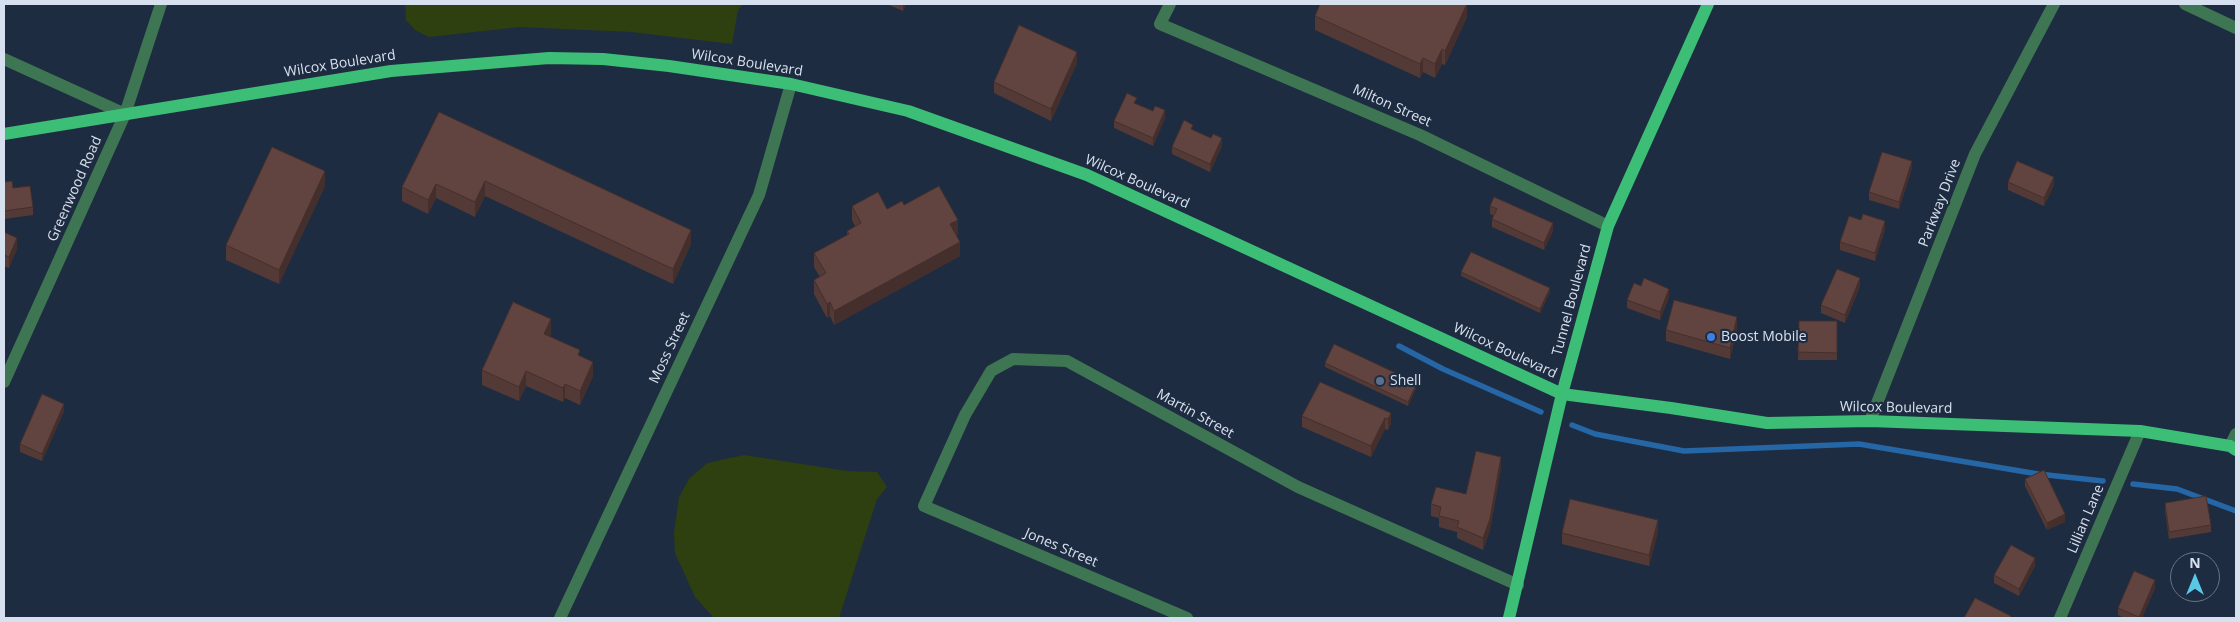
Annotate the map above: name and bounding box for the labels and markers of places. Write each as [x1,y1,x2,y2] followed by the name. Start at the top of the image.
[1721,329,1807,345] place label: Boost Mobile
[1705,331,1717,343] marker: Boost Mobile
[1390,373,1421,389] place label: Shell
[1374,375,1386,387] marker: Shell

